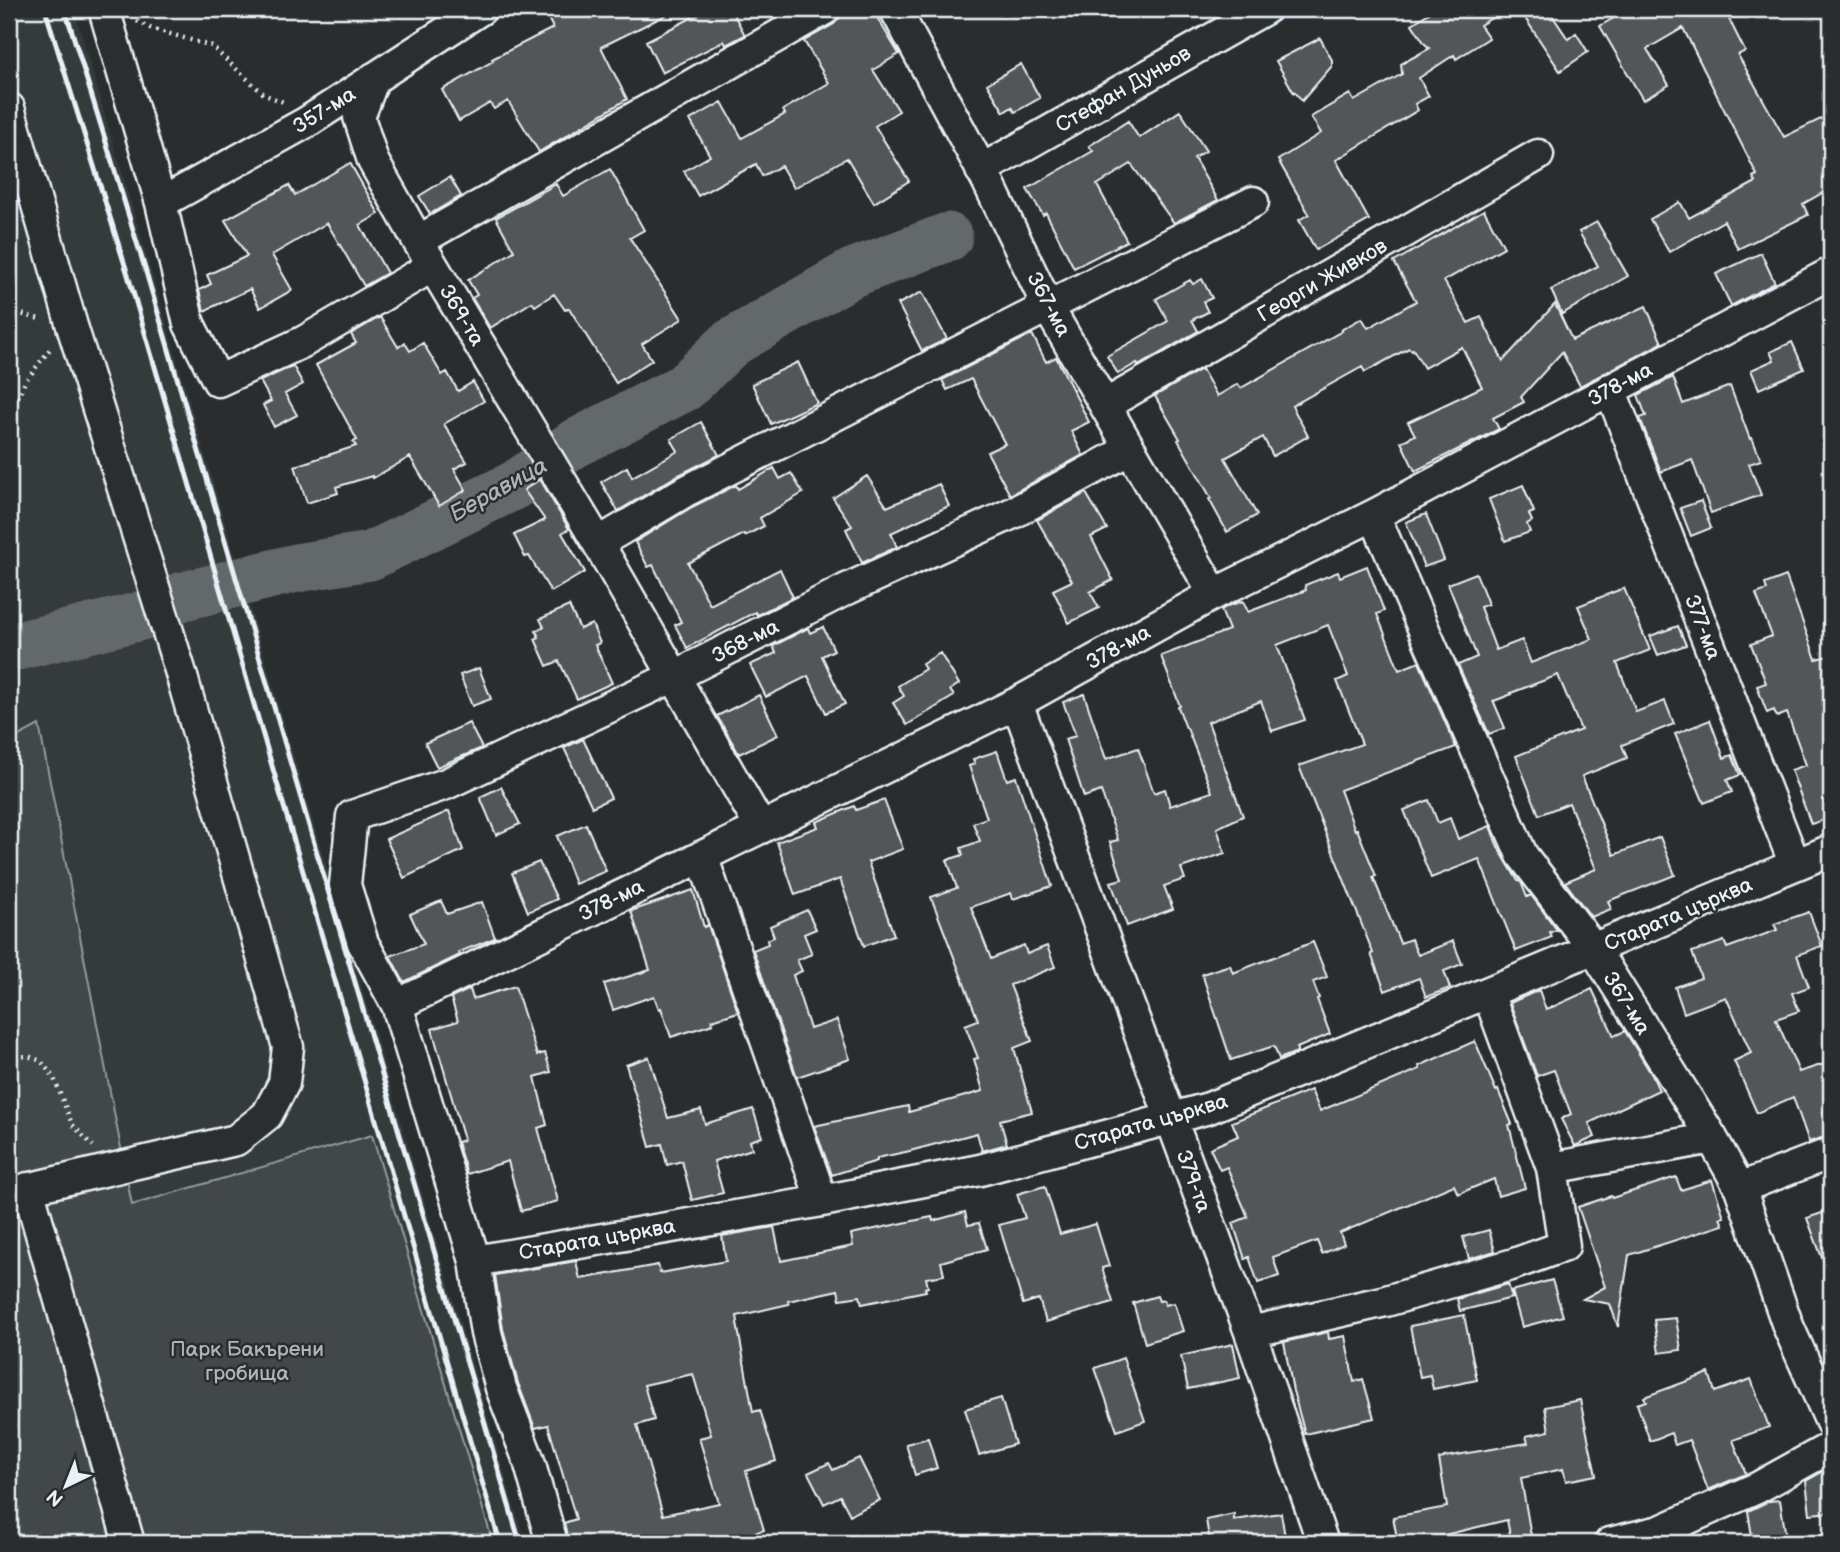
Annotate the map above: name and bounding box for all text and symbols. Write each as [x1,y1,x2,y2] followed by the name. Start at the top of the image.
[1051,41,1195,138] street label: Стефан Дуньов
[288,81,361,139] street label: 357-ма
[1253,233,1392,328] street label: Георги Живков
[1021,267,1076,342] street label: 367-ма
[434,280,490,351] street label: 369-та
[1584,357,1657,412] street label: 378-ма
[445,452,552,528] water label: Беравица
[1679,591,1727,664] street label: 377-ма
[708,614,783,669] street label: 368-ма
[1082,619,1155,675] street label: 378-ма
[1600,872,1756,957] street label: Старата църква
[575,874,648,927] street label: 378-ма
[1597,967,1656,1040] street label: 367-ма
[1072,1088,1231,1156] street label: Старата църква
[1171,1146,1217,1216] street label: 379-та
[517,1213,678,1266] street label: Старата църква
[170,1337,324,1386] park label: Парк Бакърени гробища
[32,1450,102,1520] north arrow
[42,1484,68,1511] text: N

